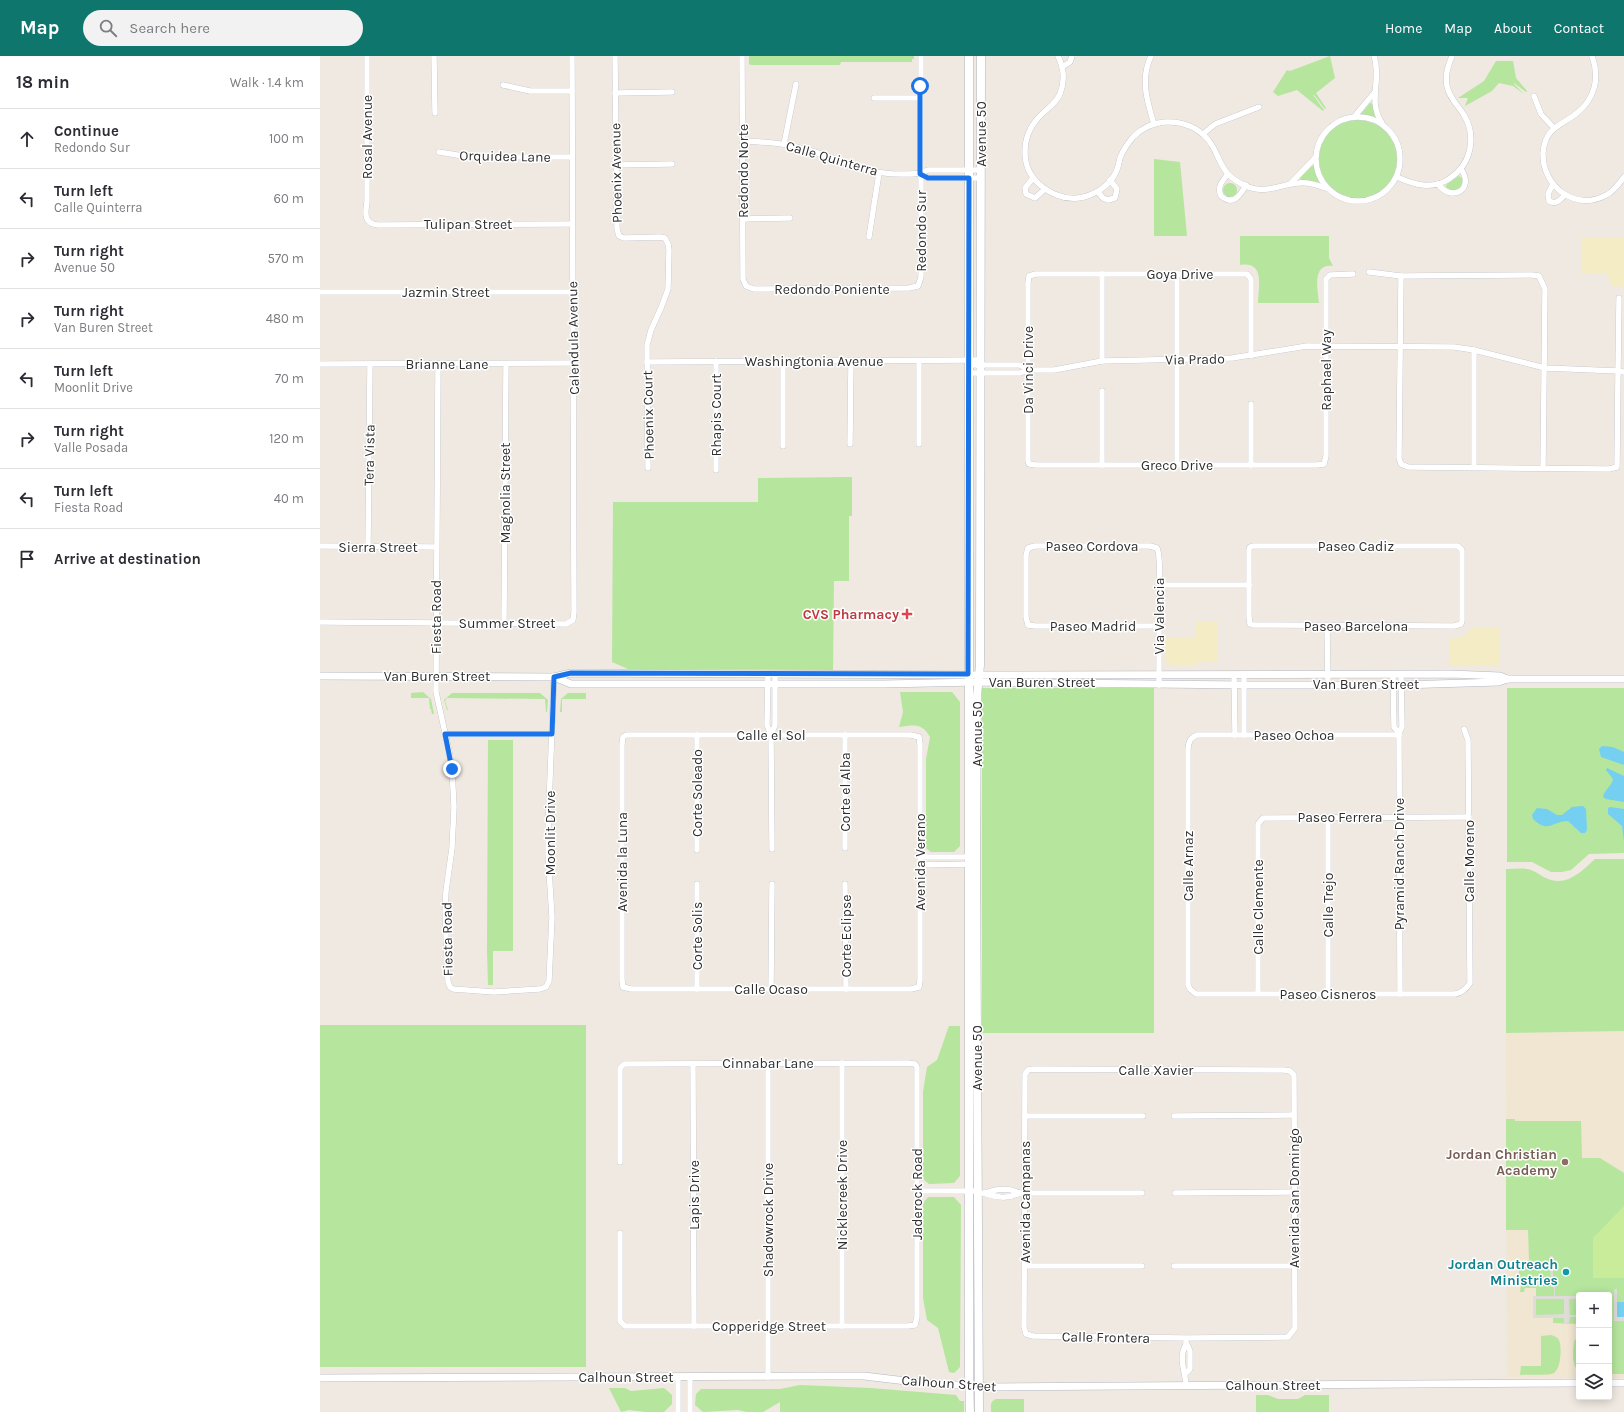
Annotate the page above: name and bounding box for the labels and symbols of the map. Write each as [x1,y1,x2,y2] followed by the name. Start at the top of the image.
[911,77,929,95] route start
[359,95,376,179] street label: Rosal Avenue
[973,101,990,167] street label: Avenue 50
[607,123,626,223] street label: Phoenix Avenue
[735,124,752,218] street label: Redondo Norte
[784,137,880,180] street label: Calle Quinterra
[459,147,551,166] street label: Orquidea Lane
[913,189,930,272] street label: Redondo Sur
[424,216,512,233] street label: Tulipan Street
[1147,266,1213,283] street label: Goya Drive
[564,281,583,395] street label: Calendula Avenue
[774,281,890,298] street label: Redondo Poniente
[402,284,490,301] street label: Jazmin Street
[1020,326,1037,414] street label: Da Vinci Drive
[1318,329,1335,411] street label: Raphael Way
[1165,350,1225,369] street label: Via Prado
[745,353,883,370] street label: Washingtonia Avenue
[406,356,488,373] street label: Brianne Lane
[639,370,658,460] street label: Phoenix Court
[708,374,725,456] street label: Rhapis Court
[360,424,379,486] street label: Tera Vista
[497,442,514,544] street label: Magnolia Street
[1141,457,1213,474] street label: Greco Drive
[1046,538,1138,555] street label: Paseo Cordova
[1318,538,1394,555] street label: Paseo Cadiz
[338,539,418,556] street label: Sierra Street
[1151,578,1168,654] street label: Via Valencia
[428,580,445,654] street label: Fiesta Road
[803,606,899,623] place label: CVS Pharmacy
[902,609,912,619] marker: CVS Pharmacy
[458,615,556,632] street label: Summer Street
[1050,618,1136,635] street label: Paseo Madrid
[1304,618,1408,635] street label: Paseo Barcelona
[384,668,490,685] street label: Van Buren Street
[989,674,1095,691] street label: Van Buren Street
[1313,676,1419,693] street label: Van Buren Street
[969,701,986,767] street label: Avenue 50
[736,727,806,744] street label: Calle el Sol
[1253,727,1335,744] street label: Paseo Ochoa
[689,749,706,837] street label: Corte Soleado
[837,752,854,832] street label: Corte el Alba
[443,760,461,778] route end
[542,791,559,876] street label: Moonlit Drive
[1391,798,1408,930] street label: Pyramid Ranch Drive
[1297,809,1383,826] street label: Paseo Ferrera
[614,812,631,912] street label: Avenida la Luna
[912,813,929,911] street label: Avenida Verano
[1461,820,1478,902] street label: Calle Moreno
[1180,831,1197,901] street label: Calle Arnaz
[1250,859,1267,955] street label: Calle Clemente
[1320,873,1337,937] street label: Calle Trejo
[838,895,855,978] street label: Corte Eclipse
[438,902,457,976] street label: Fiesta Road
[689,902,706,970] street label: Corte Solis
[734,981,808,998] street label: Calle Ocaso
[1280,986,1376,1003] street label: Paseo Cisneros
[969,1025,986,1091] street label: Avenue 50
[722,1055,814,1072] street label: Cinnabar Lane
[1119,1062,1194,1079] street label: Calle Xavier
[1286,1128,1303,1268] street label: Avenida San Domingo
[834,1140,851,1250] street label: Nicklecreek Drive
[1017,1141,1034,1263] street label: Avenida Campanas
[1446,1146,1557,1179] place label: Jordan Christian Academy
[909,1148,926,1240] street label: Jaderock Road
[1560,1157,1570,1167] marker: Jordan Christian Academy
[686,1160,703,1230] street label: Lapis Drive
[760,1163,777,1277] street label: Shadowrock Drive
[1448,1256,1558,1289] place label: Jordan Outreach Ministries
[1561,1267,1571,1277] marker: Jordan Outreach Ministries
[712,1318,826,1335] street label: Copperidge Street
[1062,1328,1150,1347] street label: Calle Frontera
[579,1369,674,1386] street label: Calhoun Street
[901,1372,997,1395] street label: Calhoun Street
[1226,1377,1321,1394] street label: Calhoun Street

